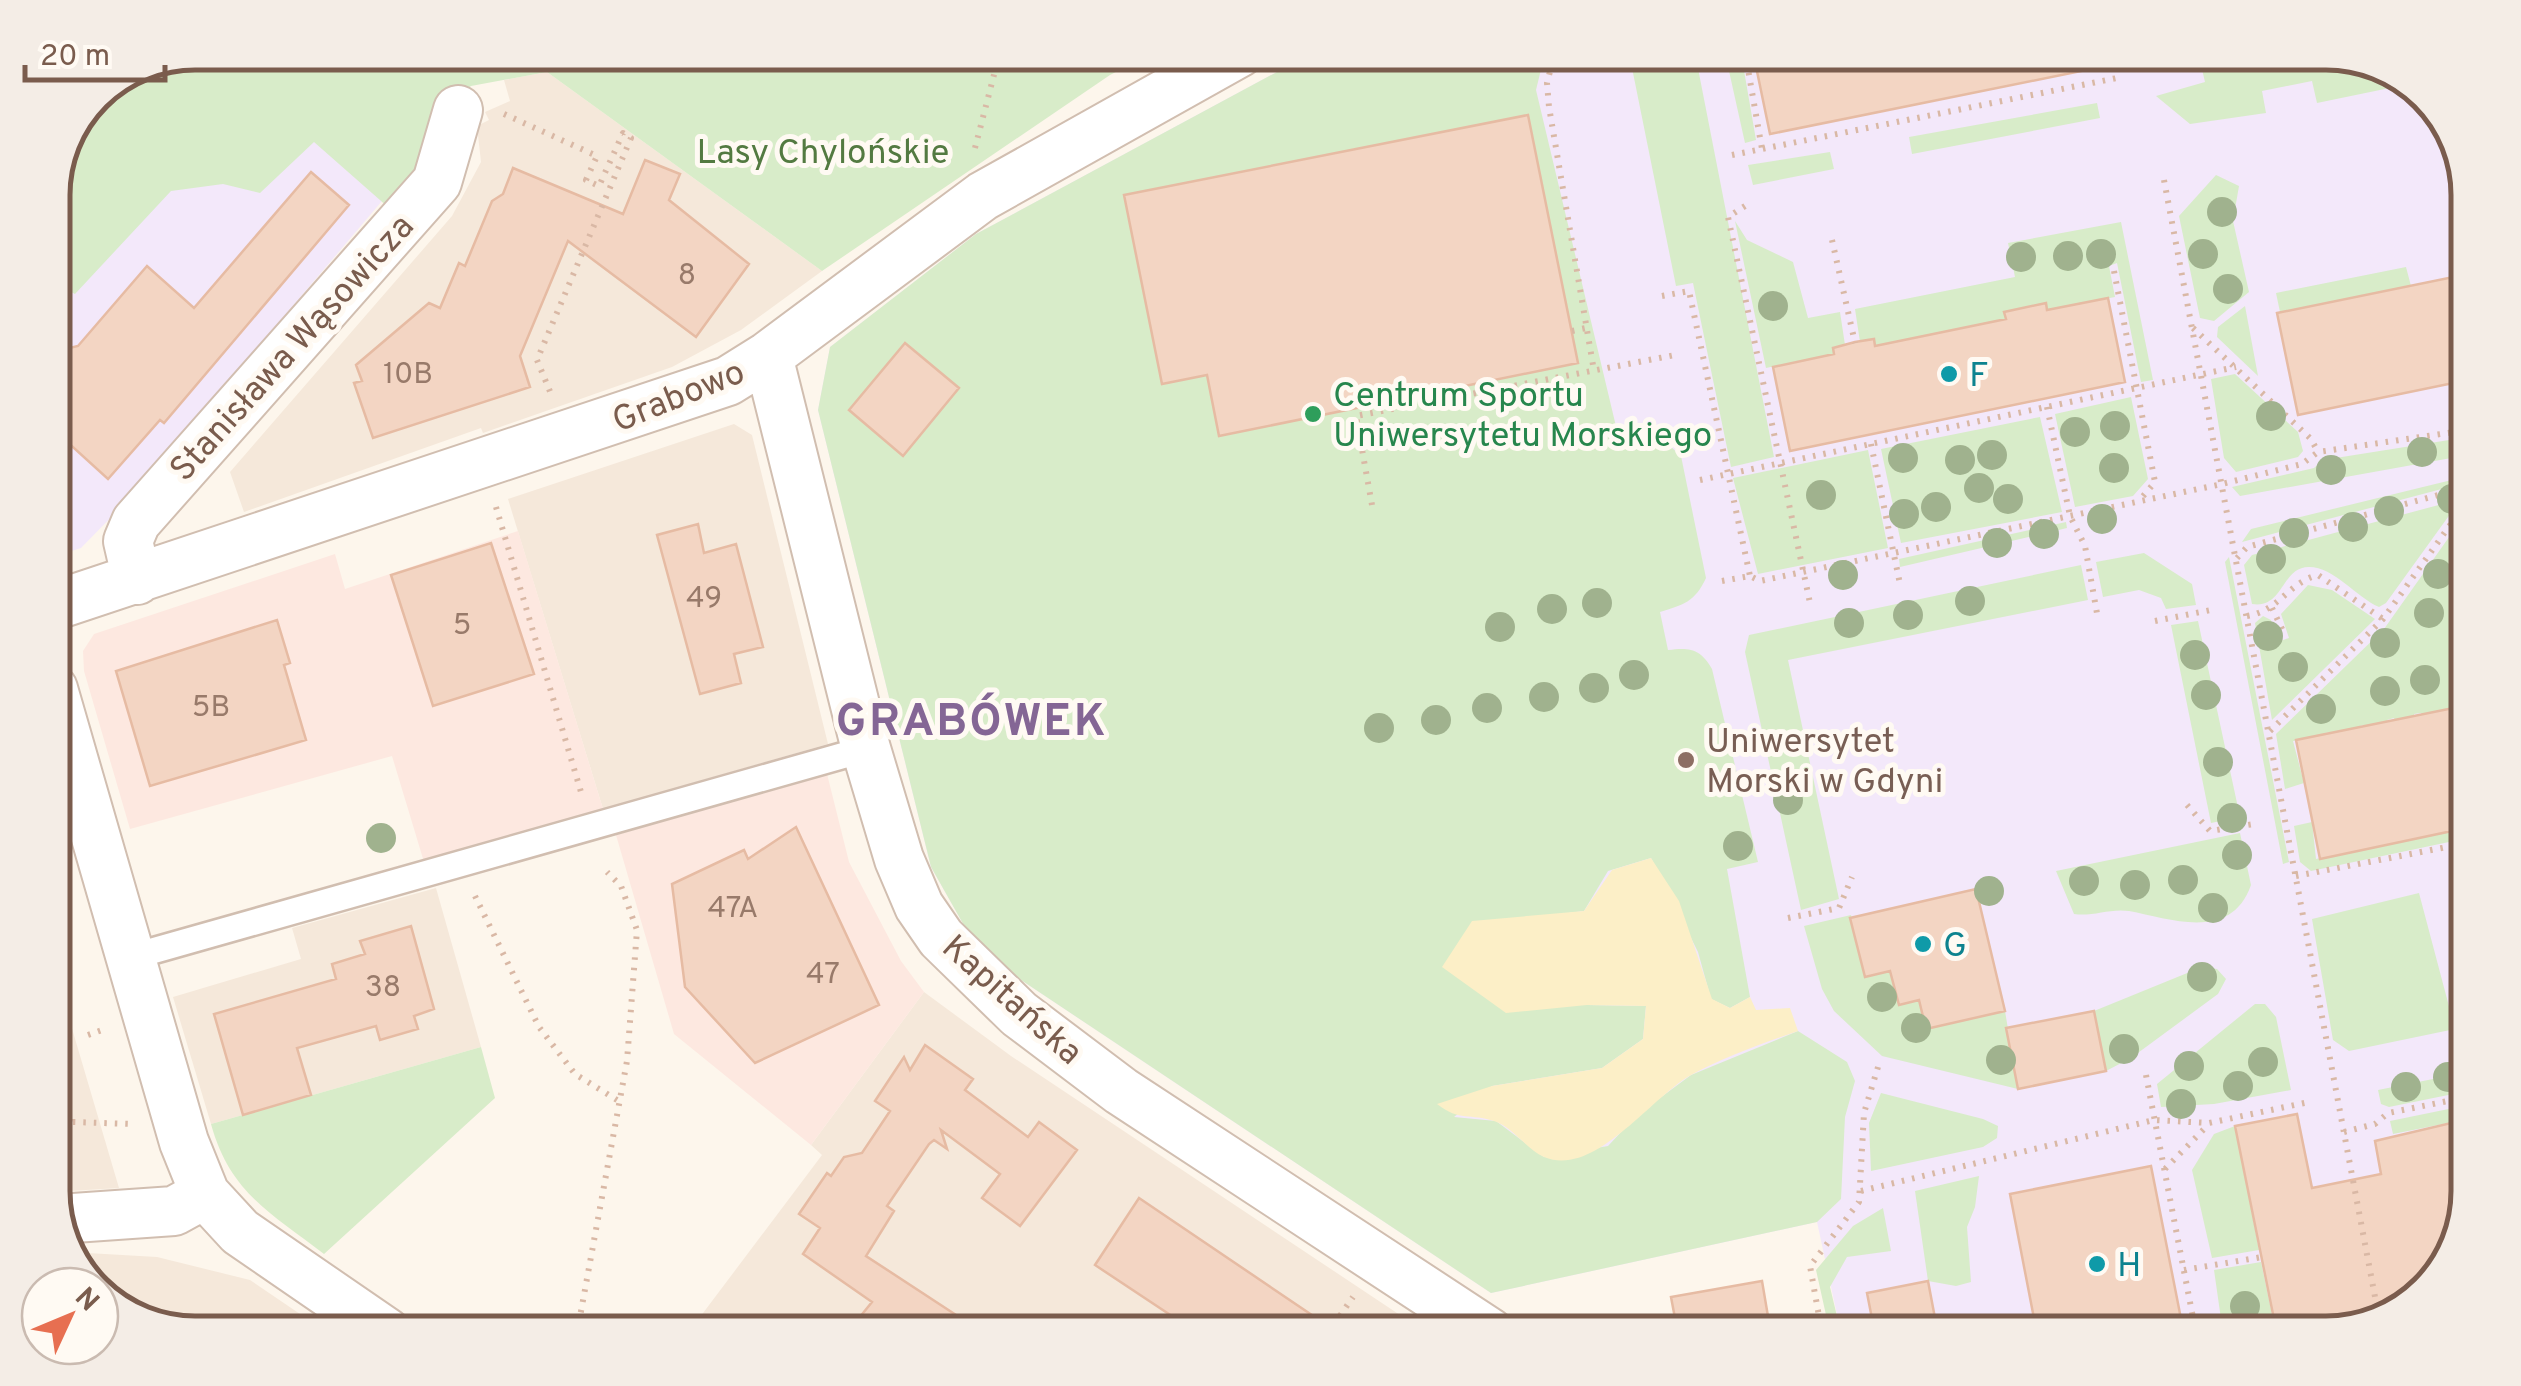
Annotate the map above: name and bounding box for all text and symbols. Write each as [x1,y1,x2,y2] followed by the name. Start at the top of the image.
[25,20,165,82] scale bar
[40,39,110,76] text: 20 m
[697,132,949,176] park label: Lasy Chylońskie
[162,206,425,492] street label: Stanisława Wąsowicza
[678,258,696,295] house number: 8
[606,351,752,444] street label: Grabowo
[1969,355,1989,399] place label: F
[383,357,433,394] house number: 10B
[1938,363,1960,385] marker: F
[1333,375,1712,459] place label: Centrum Sportu Uniwersytetu Morskiego
[1302,403,1324,425] marker: Centrum Sportu Uniwersytetu Morskiego
[686,581,722,618] house number: 49
[453,608,471,645] house number: 5
[192,690,230,727] house number: 5B
[836,692,1108,752] district label: GRABÓWEK
[1706,721,1943,805] place label: Uniwersytet Morski w Gdyni
[1675,749,1697,771] marker: Uniwersytet Morski w Gdyni
[708,891,758,928] house number: 47A
[1943,925,1967,969] place label: G
[932,927,1090,1076] street label: Kapitańska
[1912,933,1934,955] marker: G
[806,957,840,994] house number: 47
[365,970,401,1007] house number: 38
[2117,1245,2142,1289] place label: H
[2086,1253,2108,1275] marker: H
[20,1266,120,1366] north arrow
[66,1281,106,1320] text: N

